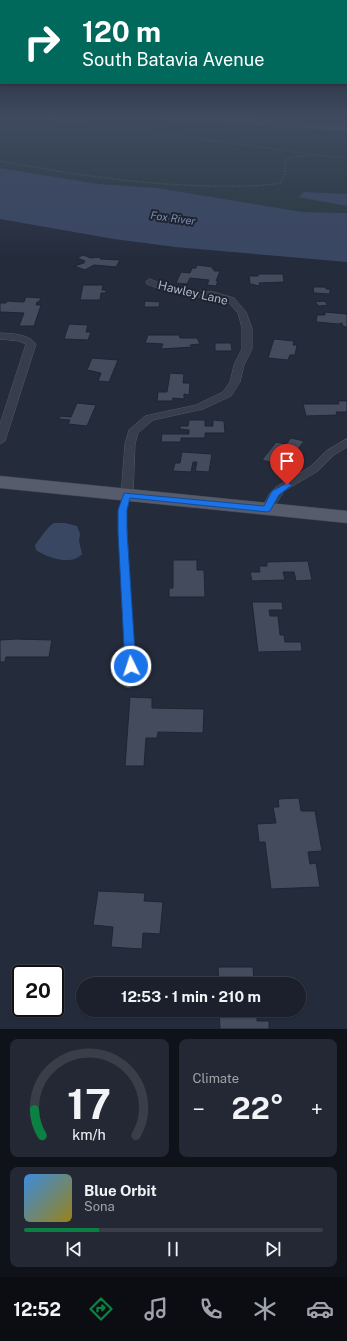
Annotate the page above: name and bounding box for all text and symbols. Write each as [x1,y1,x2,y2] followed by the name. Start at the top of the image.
[82,15,161,48] text: 120 m
[16,16,68,68] icon: right
[82,49,264,70] text: South Batavia Avenue
[150,209,197,227] water label: Fox River
[157,278,230,308] street label: Hawley Lane
[270,444,304,485] pin
[276,450,298,472] icon: arrive
[110,645,152,687] position arrow
[12,965,64,1017] speed limit sign: 20
[121,988,261,1005] text: 12:53 · 1 min · 210 m
[193,1071,239,1086] text: Climate
[67,1079,111,1128] text: 17
[232,1090,284,1126] text: 22°
[193,1096,205,1122] text: −
[311,1096,323,1122] text: +
[72,1126,106,1143] text: km/h
[84,1182,157,1199] text: Blue Orbit
[84,1199,115,1214] text: Sona
[63,1238,85,1260] icon: previous
[162,1238,184,1260] icon: pause
[262,1238,284,1260] icon: next
[87,1295,115,1323] icon: directions
[142,1295,170,1323] icon: music
[197,1295,225,1323] icon: phone
[251,1295,279,1323] icon: climate
[306,1295,334,1323] icon: car
[13,1299,61,1320] text: 12:52

